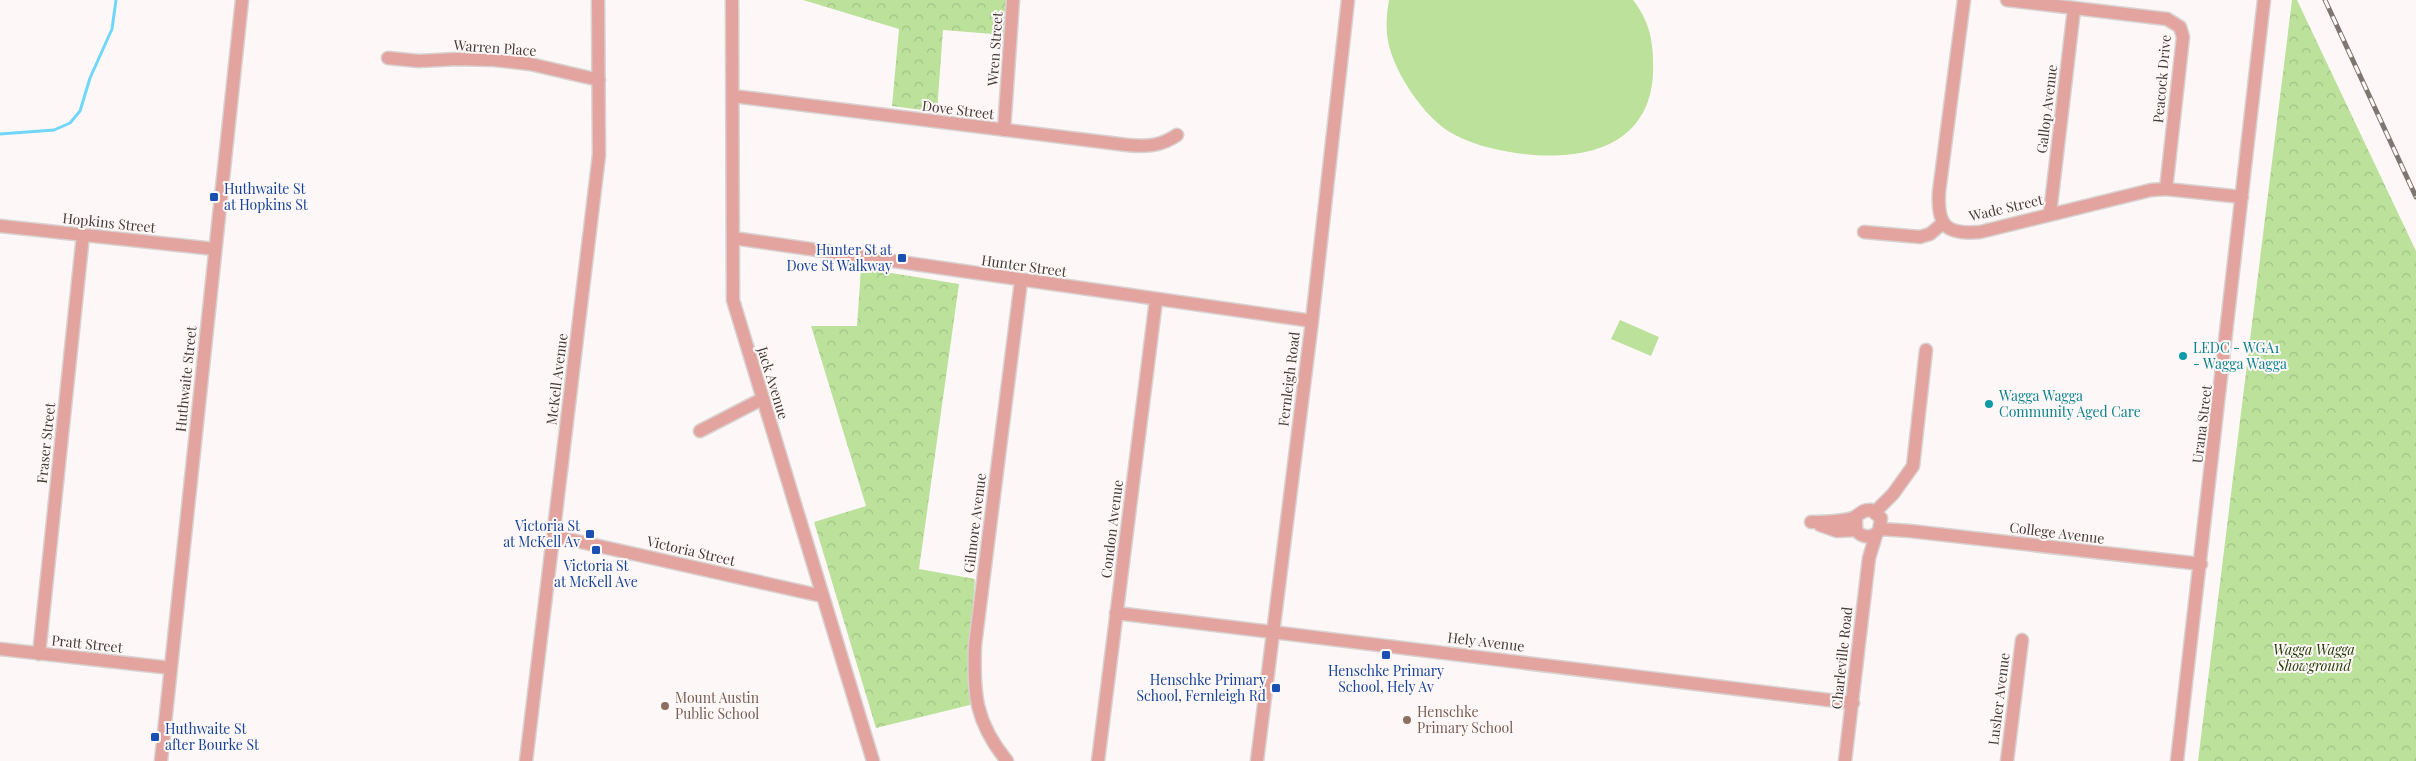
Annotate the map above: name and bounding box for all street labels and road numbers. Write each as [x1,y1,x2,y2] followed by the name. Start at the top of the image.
[982,10,1007,88] street label: Wren Street
[2148,34,2175,124] street label: Peacock Drive
[452,35,537,60] street label: Warren Place
[2032,63,2061,155] street label: Gallop Avenue
[921,96,996,123] street label: Dove Street
[1966,190,2046,225] street label: Wade Street
[61,208,158,237] street label: Hopkins Street
[980,250,1069,281] street label: Hunter Street
[170,324,201,433] street label: Huthwaite Street
[1273,330,1304,427] street label: Fernleigh Road
[541,332,572,426] street label: McKell Avenue
[753,343,793,421] street label: Jack Avenue
[2187,383,2216,464] street label: Urana Street
[32,400,59,484] street label: Fraser Street
[959,472,990,574] street label: Gilmore Avenue
[1096,479,1127,579] street label: Condon Avenue
[2008,517,2106,548] street label: College Avenue
[644,531,738,570] street label: Victoria Street
[1827,606,1856,710] street label: Charleville Road
[1447,627,1526,656] street label: Hely Avenue
[50,630,125,657] street label: Pratt Street
[1983,652,2014,746] street label: Lusher Avenue

